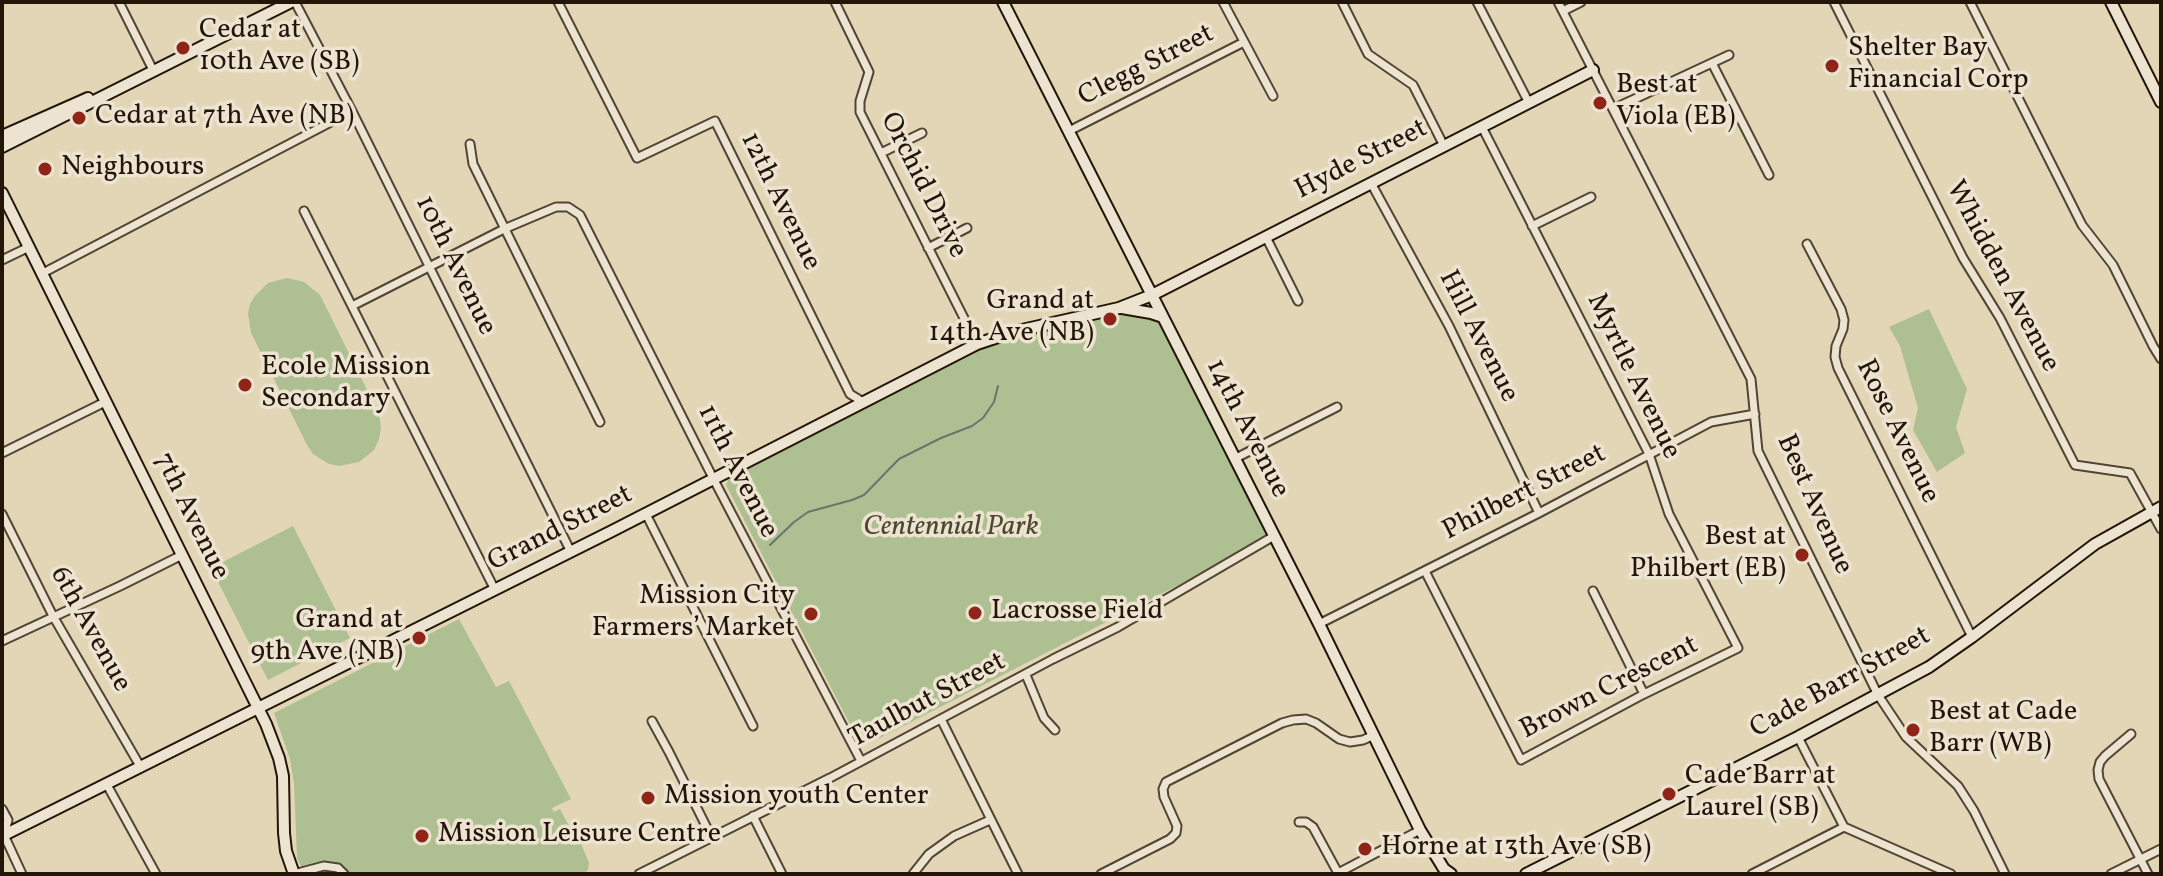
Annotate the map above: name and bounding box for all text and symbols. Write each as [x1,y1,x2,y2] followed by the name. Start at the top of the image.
[199,15,359,81] place label: Cedar at 10th Ave (SB)
[1074,19,1220,115] street label: Clegg Street
[1848,33,2028,99] place label: Shelter Bay Financial Corp
[174,39,192,57] marker: Cedar at 10th Ave (SB)
[1823,57,1841,75] marker: Shelter Bay Financial Corp
[1616,70,1735,136] place label: Best at Viola (EB)
[1591,94,1609,112] marker: Best at Viola (EB)
[95,101,354,135] place label: Cedar at 7th Ave (NB)
[871,108,973,264] street label: Orchid Drive
[70,109,88,127] marker: Cedar at 7th Ave (NB)
[1290,113,1434,209] street label: Hyde Street
[731,127,827,277] street label: 12th Avenue
[61,152,204,186] place label: Neighbours
[36,160,54,178] marker: Neighbours
[1936,176,2066,378] street label: Whidden Avenue
[406,191,502,341] street label: 10th Avenue
[1429,265,1525,409] street label: Hill Avenue
[928,286,1094,352] place label: Grand at 14th Ave (NB)
[1577,289,1687,465] street label: Myrtle Avenue
[1101,310,1119,328] marker: Grand at 14th Ave (NB)
[261,352,431,418] place label: Ecole Mission Secondary
[1197,354,1295,504] street label: 14th Avenue
[1847,355,1945,509] street label: Rose Avenue
[236,376,254,394] marker: Ecole Mission Secondary
[688,400,784,544] street label: 11th Avenue
[1767,430,1859,580] street label: Best Avenue
[1438,438,1612,550] street label: Philbert Street
[145,448,235,586] street label: 7th Avenue
[483,479,639,581] street label: Grand Street
[863,512,1039,546] park label: Centennial Park
[1630,522,1786,588] place label: Best at Philbert (EB)
[1793,546,1811,564] marker: Best at Philbert (EB)
[41,562,137,698] street label: 6th Avenue
[592,581,795,647] place label: Mission City Farmers’ Market
[991,596,1163,630] place label: Lacrosse Field
[966,604,984,622] marker: Lacrosse Field
[250,605,403,671] place label: Grand at 9th Ave (NB)
[802,605,820,623] marker: Mission City Farmers’ Market
[1745,621,1937,747] street label: Cade Barr Street
[410,629,428,647] marker: Grand at 9th Ave (NB)
[1515,630,1705,748] street label: Brown Crescent
[844,647,1012,757] street label: Taulbut Street
[1929,697,2077,763] place label: Best at Cade Barr (WB)
[1904,721,1922,739] marker: Best at Cade Barr (WB)
[1685,761,1836,827] place label: Cade Barr at Laurel (SB)
[664,781,929,815] place label: Mission youth Center
[1660,785,1678,803] marker: Cade Barr at Laurel (SB)
[639,789,657,807] marker: Mission youth Center
[438,819,721,853] place label: Mission Leisure Centre
[413,827,431,845] marker: Mission Leisure Centre
[1381,832,1651,866] place label: Horne at 13th Ave (SB)
[1356,840,1374,858] marker: Horne at 13th Ave (SB)

